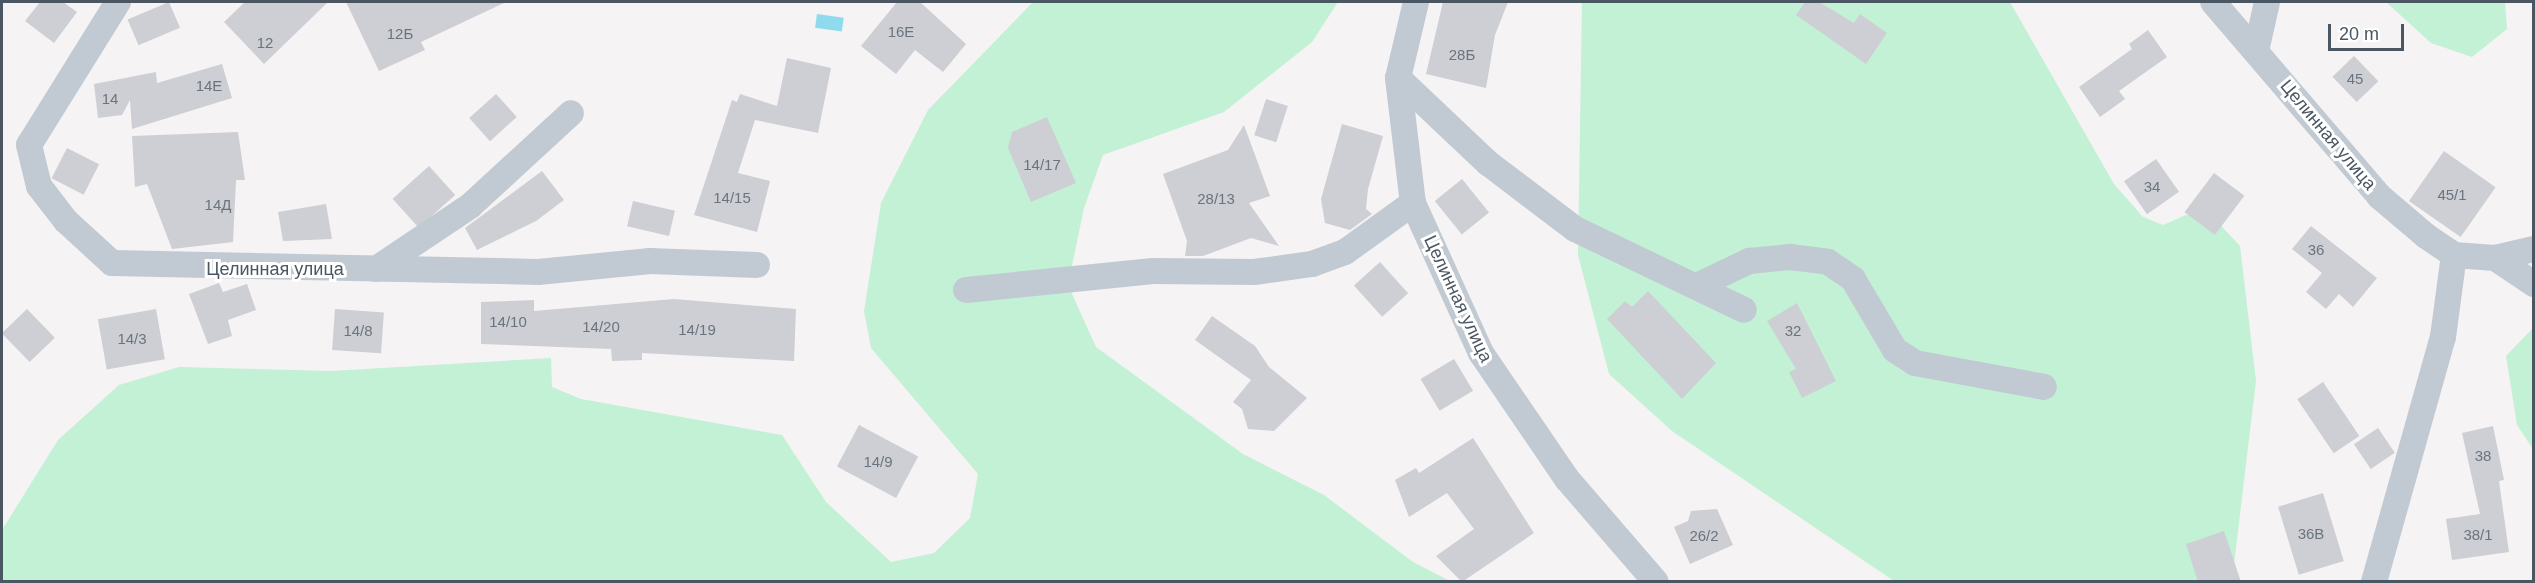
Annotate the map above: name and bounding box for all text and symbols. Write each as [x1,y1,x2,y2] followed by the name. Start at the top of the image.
[2331,12,2408,50] scale bar
[888,23,914,41] house number: 16Е
[2339,24,2379,44] text: 20 m
[387,25,413,43] house number: 12Б
[257,34,273,52] house number: 12
[1449,46,1475,64] house number: 28Б
[2347,70,2363,88] house number: 45
[2276,75,2380,195] street label: Целинная улица
[196,77,222,95] house number: 14Е
[102,90,118,108] house number: 14
[1023,156,1061,174] house number: 14/17
[2144,178,2160,196] house number: 34
[2437,186,2467,204] house number: 45/1
[713,189,751,207] house number: 14/15
[1197,190,1235,208] house number: 28/13
[205,196,231,214] house number: 14Д
[1419,232,1497,366] street label: Целинная улица
[2308,241,2324,259] house number: 36
[206,258,344,280] street label: Целинная улица
[489,313,527,331] house number: 14/10
[582,318,620,336] house number: 14/20
[678,321,716,339] house number: 14/19
[343,322,373,340] house number: 14/8
[1785,322,1801,340] house number: 32
[117,330,147,348] house number: 14/3
[2475,447,2491,465] house number: 38
[863,453,893,471] house number: 14/9
[2298,525,2324,543] house number: 36В
[2463,526,2493,544] house number: 38/1
[1689,527,1719,545] house number: 26/2

